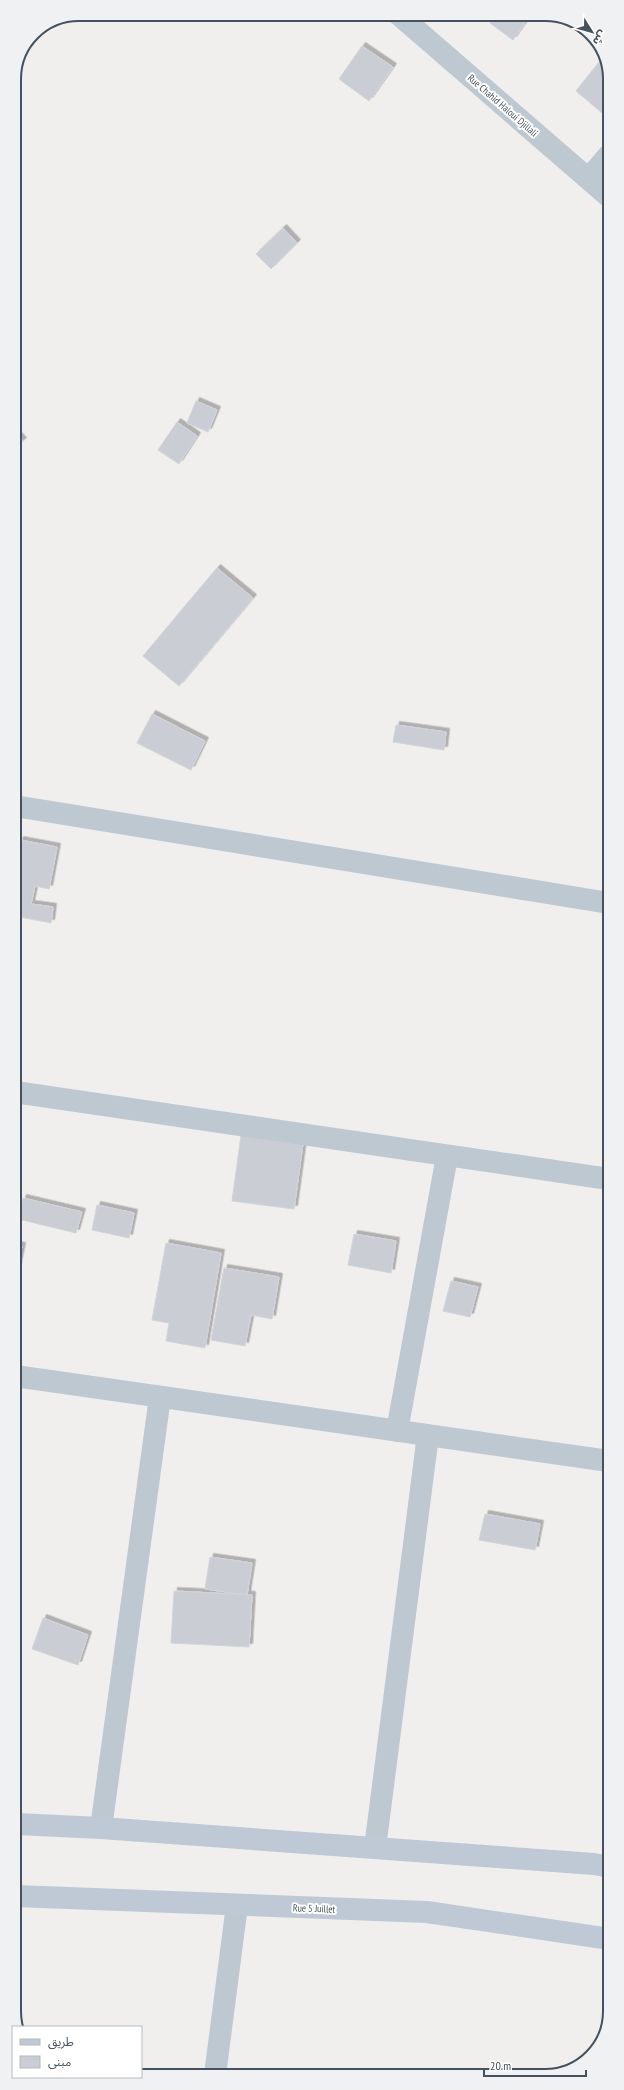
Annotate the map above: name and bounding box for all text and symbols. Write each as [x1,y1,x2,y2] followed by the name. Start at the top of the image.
[572,12,612,52] north arrow
[590,28,610,48] text: ش
[465,71,540,139] street label: Rue Chahid Haloui Djillali
[293,1901,336,1916] street label: Rue 5 Juillet
[12,2026,142,2078] legend
[48,2034,74,2050] text: طريق
[484,2052,586,2078] scale bar
[48,2054,71,2069] text: مبنى
[490,2058,511,2073] text: 20 m

